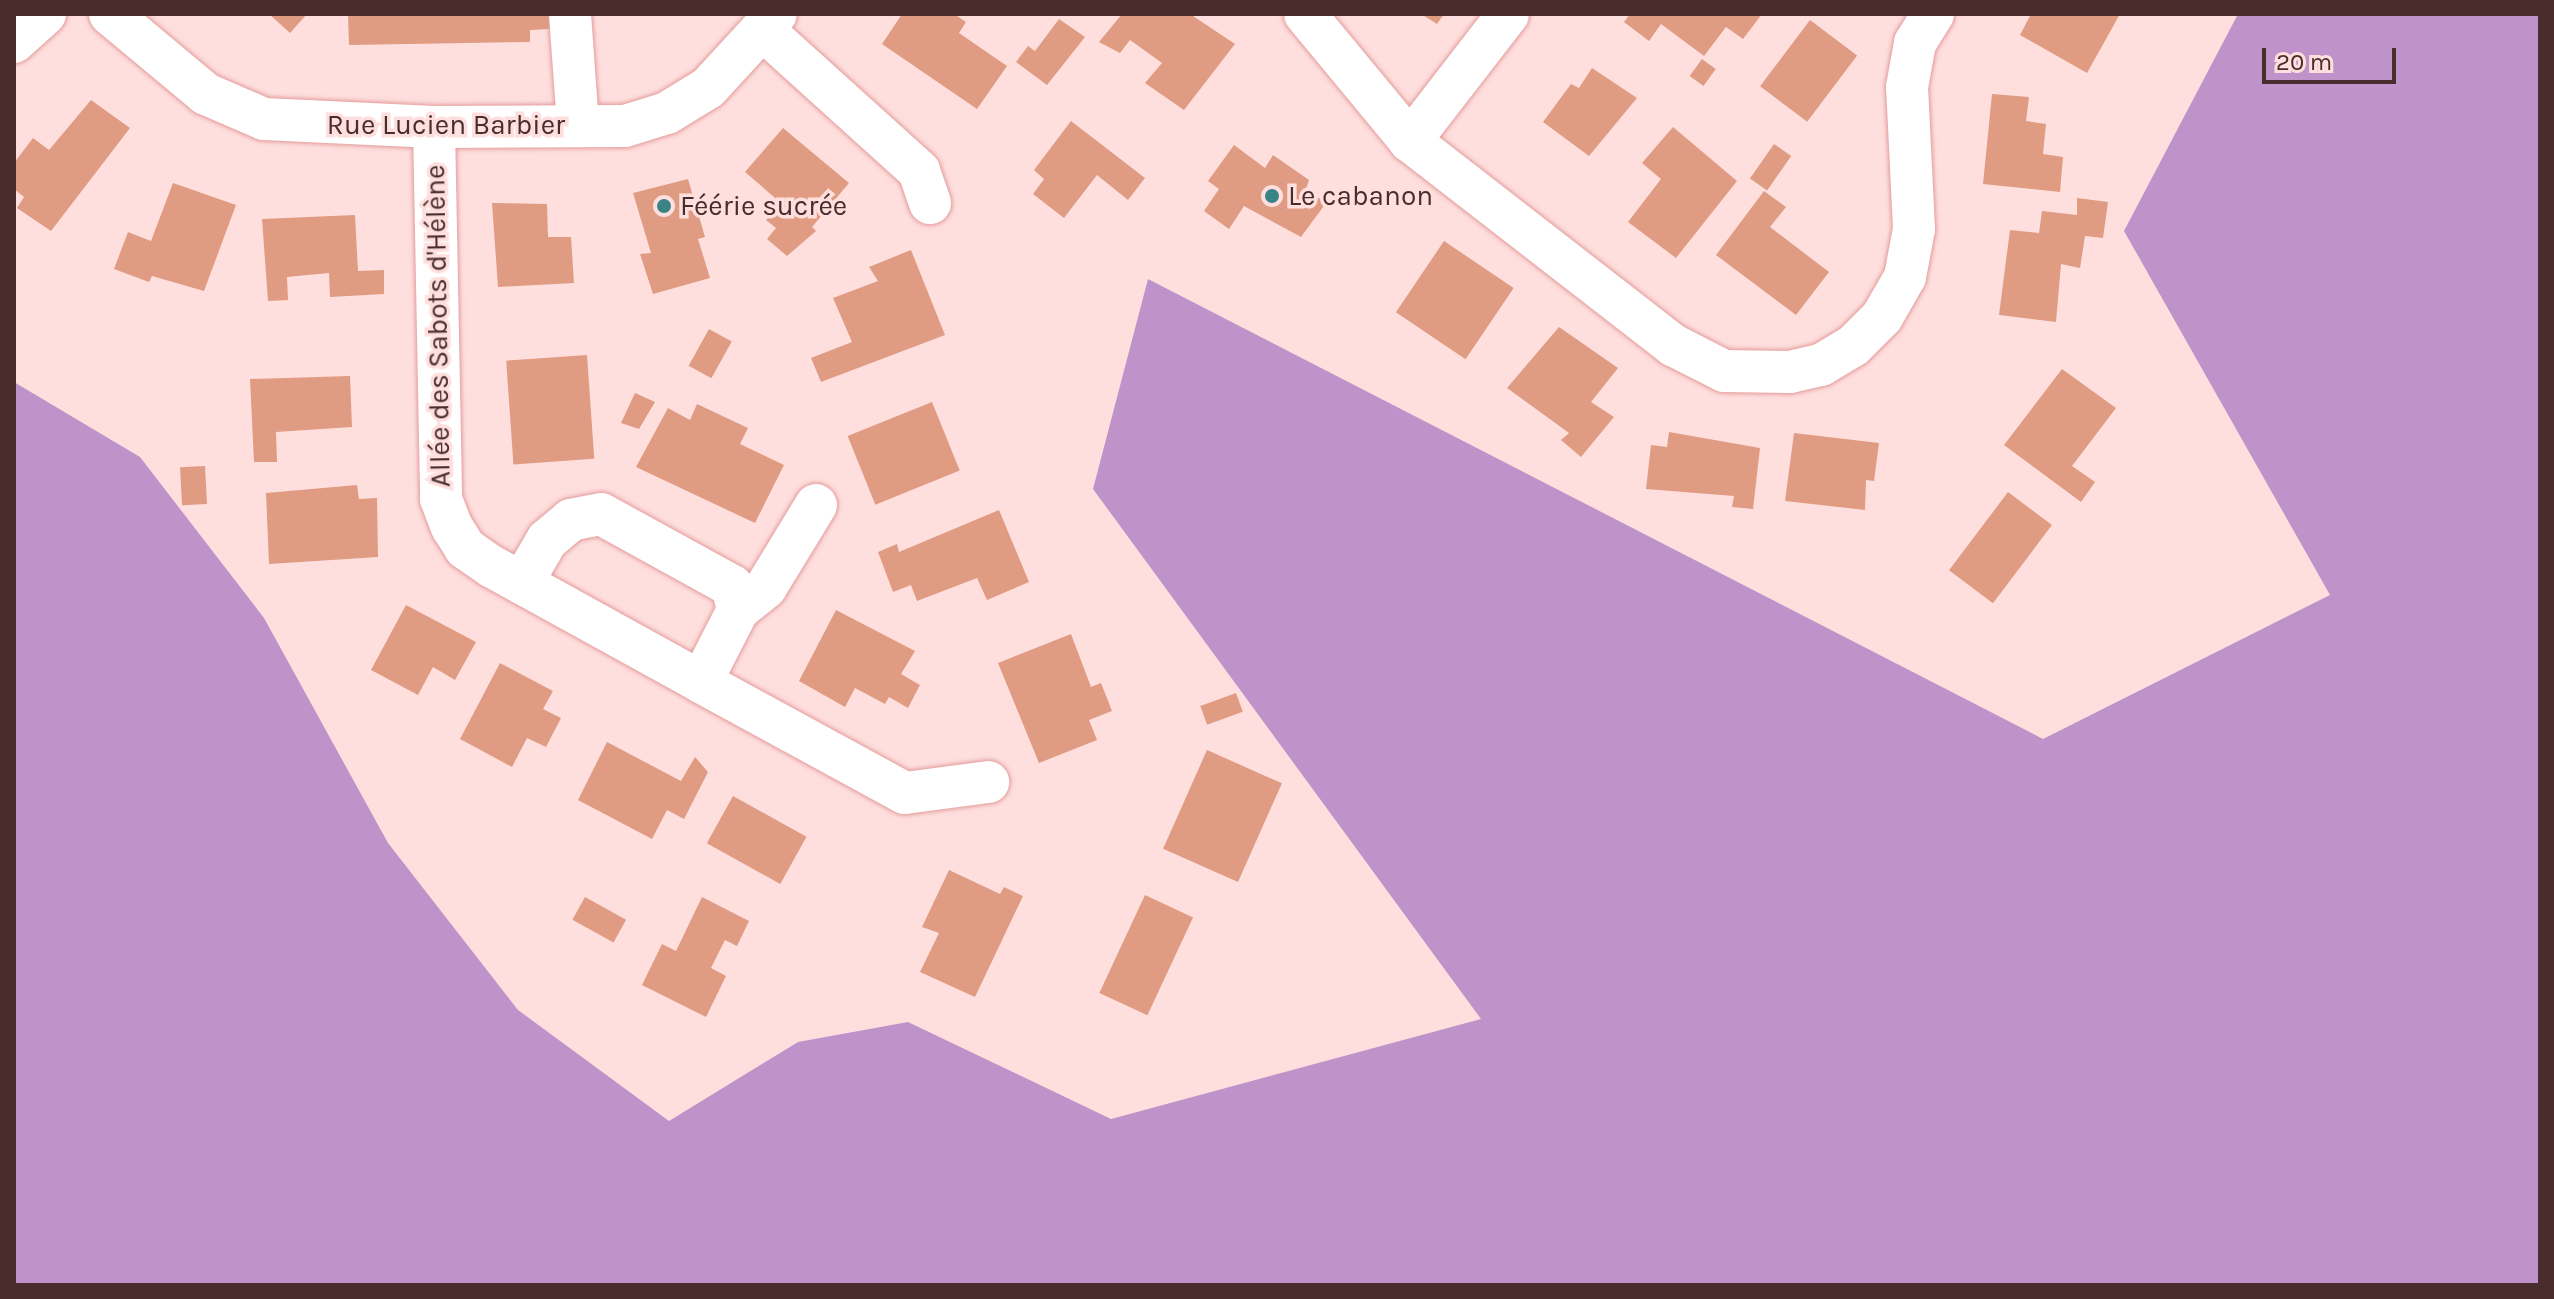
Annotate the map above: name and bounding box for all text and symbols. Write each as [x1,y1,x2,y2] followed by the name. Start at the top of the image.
[2266,32,2400,82] scale bar
[2276,48,2332,76] text: 20 m
[327,108,565,142] street label: Rue Lucien Barbier
[418,164,458,488] street label: Allée des Sabots d'Hélène
[1288,179,1433,213] place label: Le cabanon
[1263,187,1281,205] marker: Le cabanon
[680,189,847,223] place label: Féérie sucrée
[655,197,673,215] marker: Féérie sucrée

